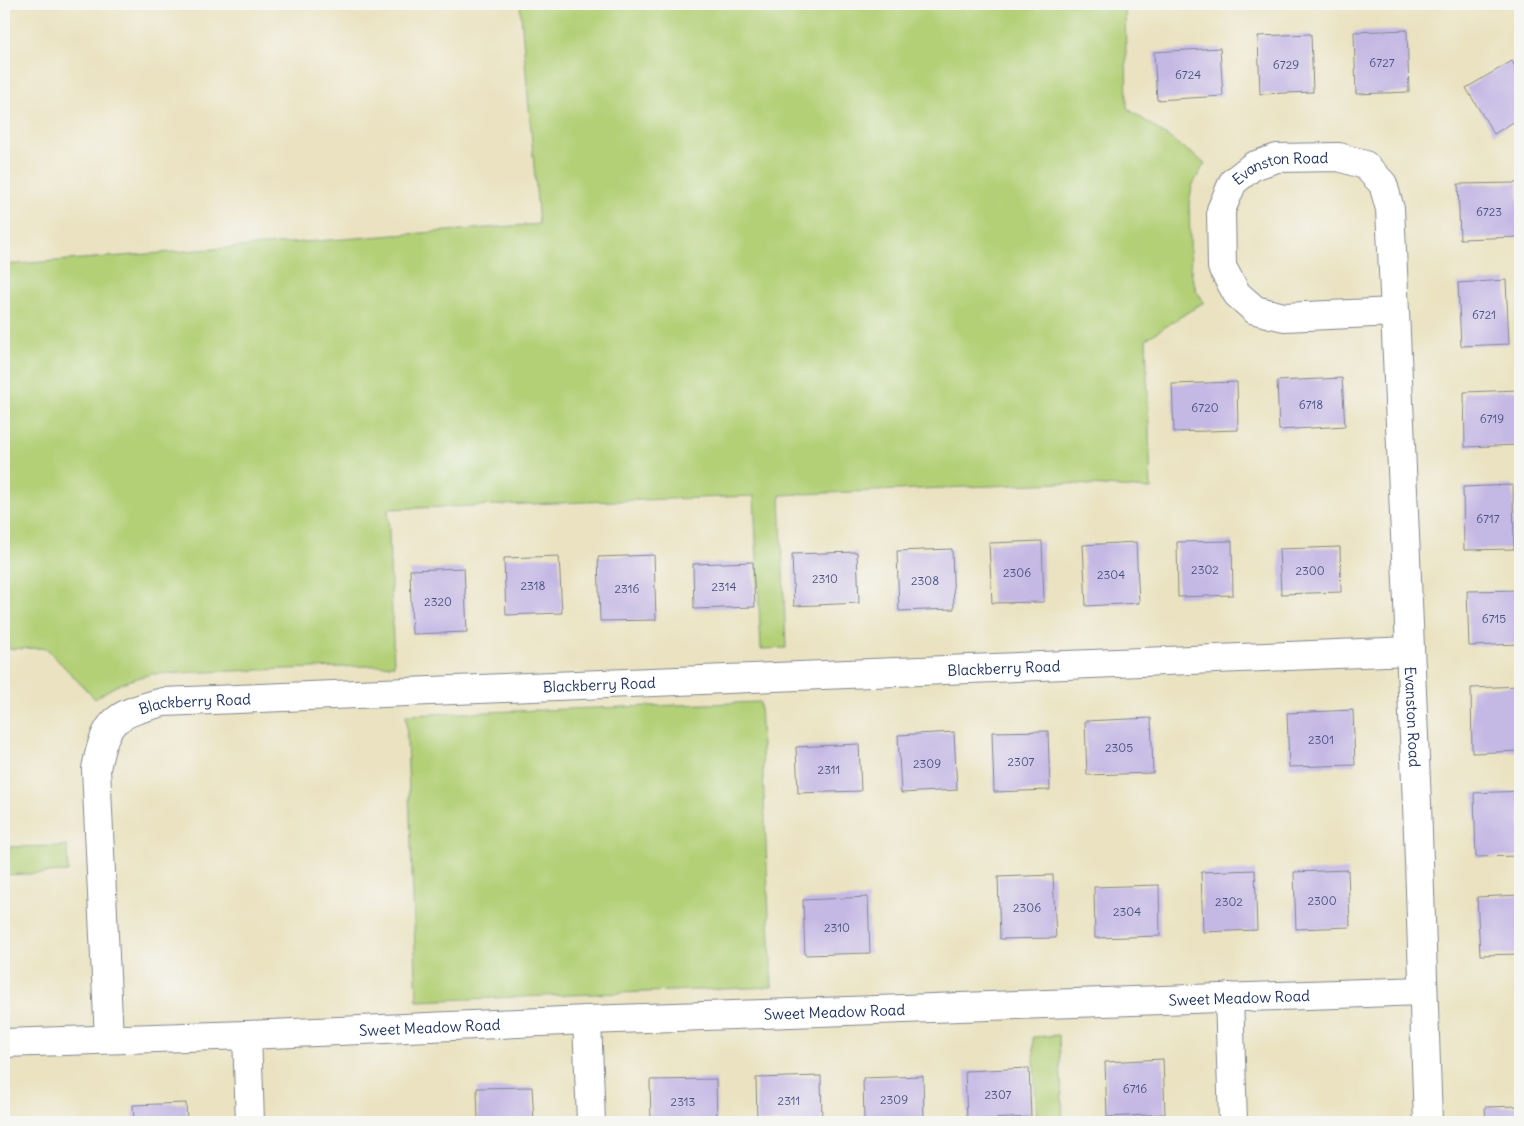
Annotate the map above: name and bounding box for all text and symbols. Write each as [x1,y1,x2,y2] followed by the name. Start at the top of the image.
[1369,55,1395,70] house number: 6727
[1273,57,1299,72] house number: 6729
[1175,67,1201,82] house number: 6724
[1228,148,1328,189] street label: Evanston Road
[1476,204,1502,219] house number: 6723
[1472,307,1496,322] house number: 6721
[1299,397,1323,412] house number: 6718
[1191,400,1219,415] house number: 6720
[1480,411,1504,426] house number: 6719
[1476,511,1500,526] house number: 6717
[1191,562,1219,577] house number: 2302
[1295,563,1325,578] house number: 2300
[1003,565,1031,580] house number: 2306
[1097,567,1125,582] house number: 2304
[812,571,838,586] house number: 2310
[911,573,939,588] house number: 2308
[521,578,546,593] house number: 2318
[712,579,737,594] house number: 2314
[615,581,640,596] house number: 2316
[424,594,452,609] house number: 2320
[1482,611,1506,626] house number: 6715
[947,656,1061,679] street label: Blackberry Road
[1401,666,1425,768] street label: Evanston Road
[542,672,656,696] street label: Blackberry Road
[136,689,251,718] street label: Blackberry Road
[1308,732,1334,747] house number: 2301
[1105,740,1133,755] house number: 2305
[1007,754,1035,769] house number: 2307
[913,756,941,771] house number: 2309
[818,762,840,777] house number: 2311
[1307,893,1337,908] house number: 2300
[1215,894,1243,909] house number: 2302
[1013,900,1041,915] house number: 2306
[1113,904,1141,919] house number: 2304
[824,920,850,935] house number: 2310
[1168,985,1310,1009] street label: Sweet Meadow Road
[763,999,906,1023] street label: Sweet Meadow Road
[359,1014,501,1040] street label: Sweet Meadow Road
[1123,1081,1147,1096] house number: 6716
[984,1087,1012,1102] house number: 2307
[880,1092,908,1107] house number: 2309
[778,1093,800,1108] house number: 2311
[671,1094,696,1109] house number: 2313

